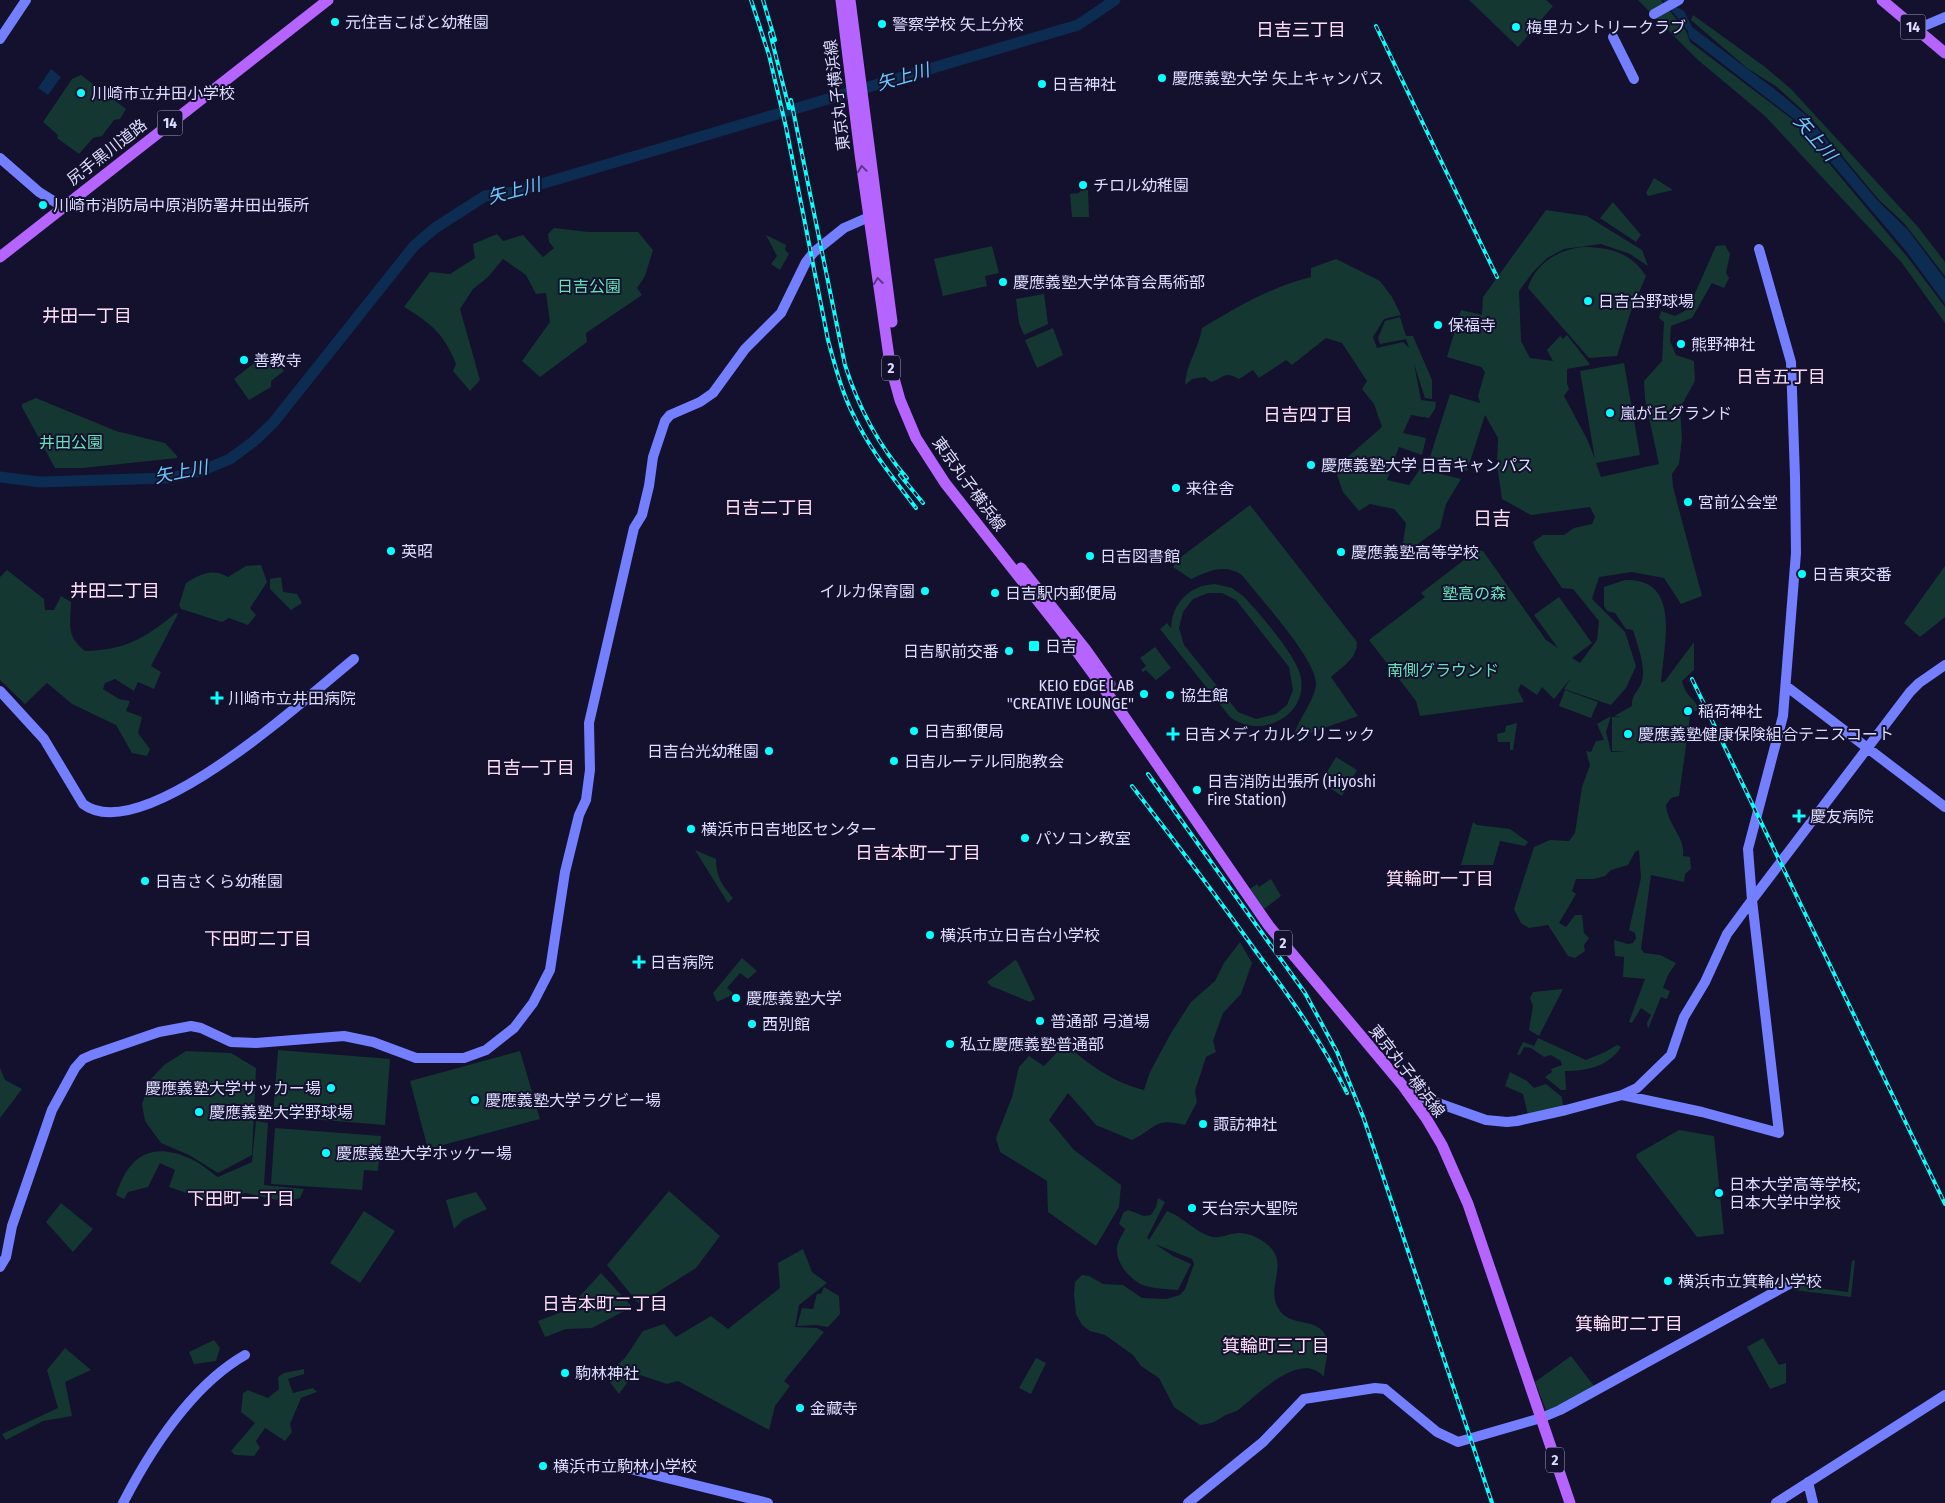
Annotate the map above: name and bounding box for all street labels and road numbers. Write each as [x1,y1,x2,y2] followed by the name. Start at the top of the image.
[1900,15,1926,40] road number: 14
[821,38,853,152] street label: 東京丸子横浜線
[158,110,182,136] road number: 14
[63,115,151,189] street label: 尻手黒川道路
[882,356,900,380] road number: 2
[928,433,1010,535] street label: 東京丸子横浜線
[1274,930,1292,956] road number: 2
[1365,1021,1449,1121] street label: 東京丸子横浜線
[1546,1448,1564,1472] road number: 2

